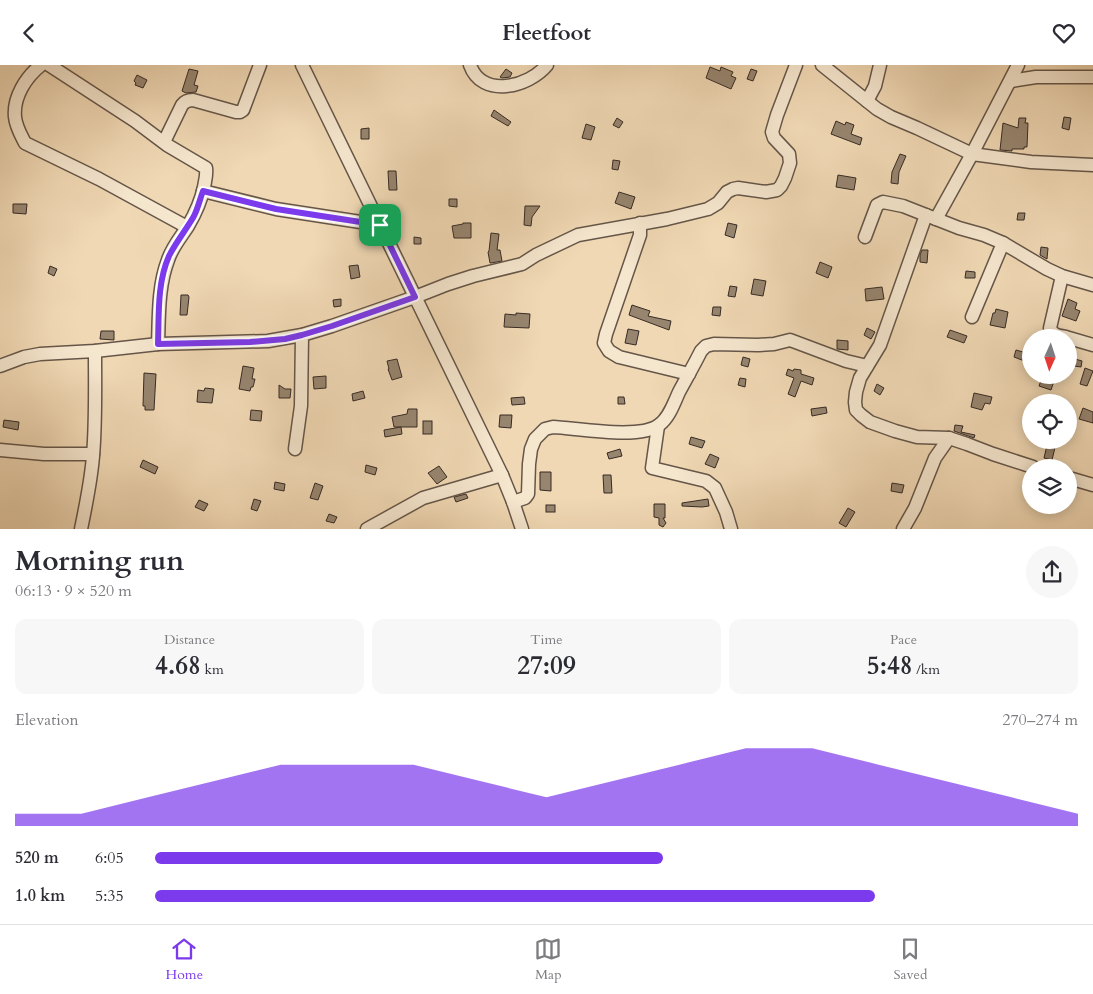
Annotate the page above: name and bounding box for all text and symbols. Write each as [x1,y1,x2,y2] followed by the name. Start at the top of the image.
[502,18,591,48] text: Fleetfoot
[15,19,43,47] icon: back
[1050,19,1078,47] icon: heart
[359,204,401,246] pin
[366,211,394,239] icon: arrive
[1022,329,1078,384] north arrow
[1022,329,1077,514] map controls
[1022,394,1077,449] button: locate
[1022,459,1077,514] button: layers
[15,542,184,580] text: Morning run
[1026,546,1078,598] button: share
[15,580,132,602] text: 06:13 · 9 × 520 m
[164,630,215,649] text: Distance
[530,630,563,649] text: Time
[890,630,917,649] text: Pace
[155,649,201,683] text: 4.68
[517,649,576,683] text: 27:09
[867,649,913,683] text: 5:48
[201,660,224,679] text: km
[913,660,940,679] text: /km
[15,709,79,731] text: Elevation
[1002,709,1078,731] text: 270–274 m
[15,847,59,869] text: 520 m
[95,847,124,869] text: 6:05
[15,885,65,907] text: 1.0 km
[95,885,124,907] text: 5:35
[166,935,203,984] tab: Home
[534,935,562,984] tab: Map
[893,935,927,984] tab: Saved

